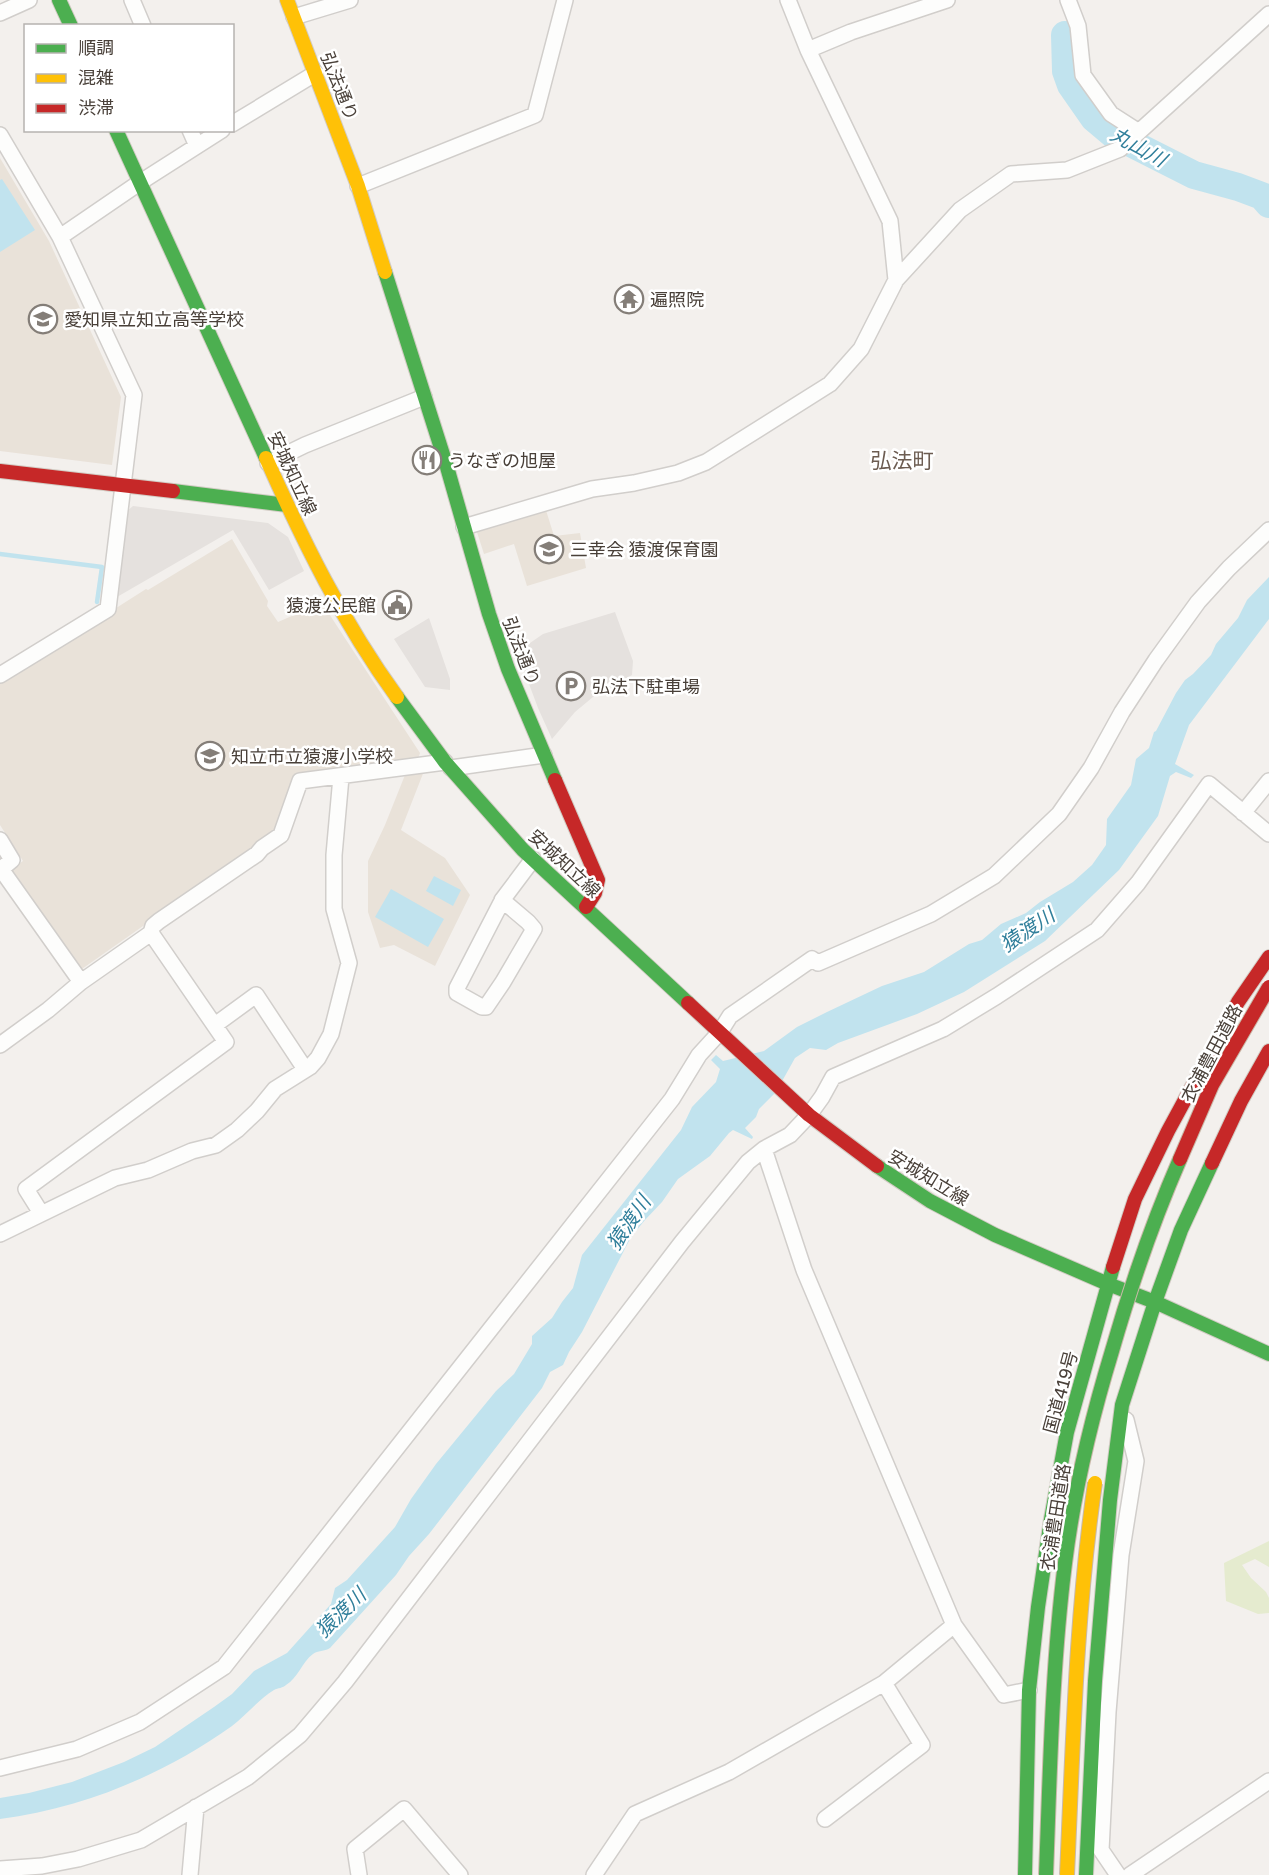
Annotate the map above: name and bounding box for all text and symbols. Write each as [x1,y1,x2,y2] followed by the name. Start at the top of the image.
[24,24,234,132] legend
[78,36,114,58] text: 順調
[317,48,363,124] street label: 弘法通り
[78,66,114,88] text: 混雑
[78,96,114,118] text: 渋滞
[1107,121,1173,172] water label: 丸山川
[613,283,645,315] temple icon: 遍照院
[650,288,704,310] place label: 遍照院
[27,303,59,335] school or university icon: 愛知県立知立高等学校
[64,308,244,330] place label: 愛知県立知立高等学校
[264,428,322,518] street label: 安城知立線
[411,444,443,476] restaurant icon: うなぎの旭屋
[871,447,934,473] district label: 弘法町
[448,449,556,471] place label: うなぎの旭屋
[533,533,565,565] school or university icon: 三幸会 猿渡保育園
[570,538,719,560] place label: 三幸会 猿渡保育園
[381,589,413,621] public building icon: 猿渡公民館
[286,594,376,616] place label: 猿渡公民館
[499,613,545,689] street label: 弘法通り
[555,670,587,702] parking icon: 弘法下駐車場
[592,675,700,697] place label: 弘法下駐車場
[194,740,226,772] school or university icon: 知立市立猿渡小学校
[231,745,393,767] place label: 知立市立猿渡小学校
[525,824,605,902] street label: 安城知立線
[995,901,1060,956] water label: 猿渡川
[1176,1000,1246,1106] street label: 衣浦豊田道路
[885,1144,973,1210] street label: 安城知立線
[601,1189,656,1254] water label: 猿渡川
[1038,1348,1082,1436] street label: 国道419号
[1036,1462,1074,1572] street label: 衣浦豊田道路
[310,1581,371,1641] water label: 猿渡川

